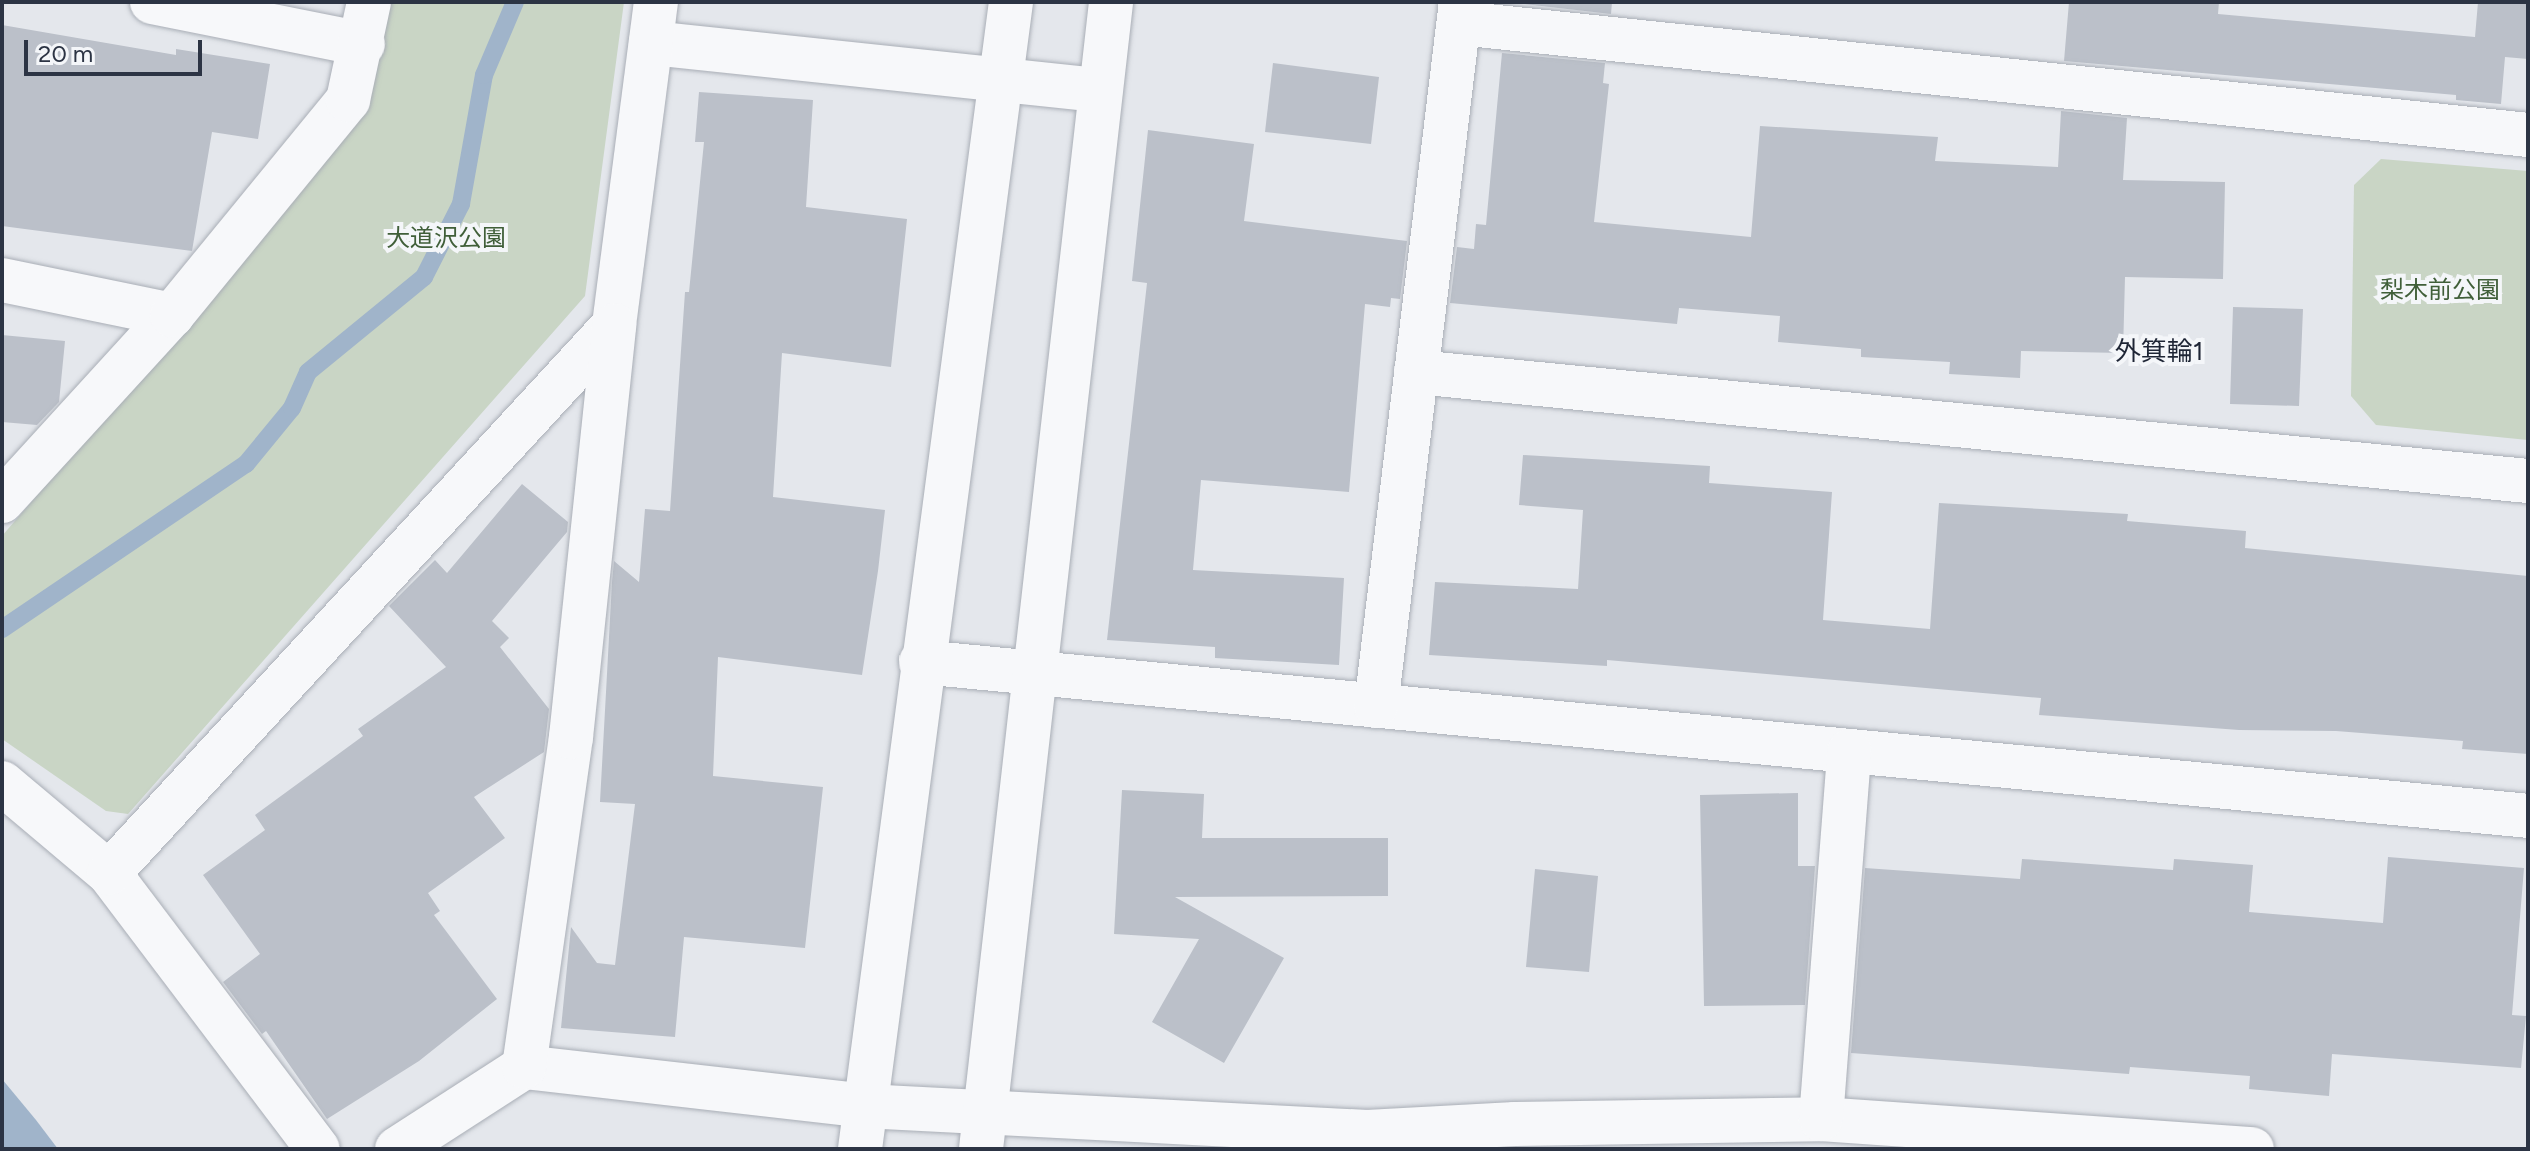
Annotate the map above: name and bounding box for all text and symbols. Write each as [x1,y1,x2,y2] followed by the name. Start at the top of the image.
[28,24,206,74] scale bar
[38,39,93,68] text: 20 m
[386,224,506,252] park label: 大道沢公園
[2380,276,2500,304] park label: 梨木前公園
[2115,336,2203,368] district label: 外箕輪1

